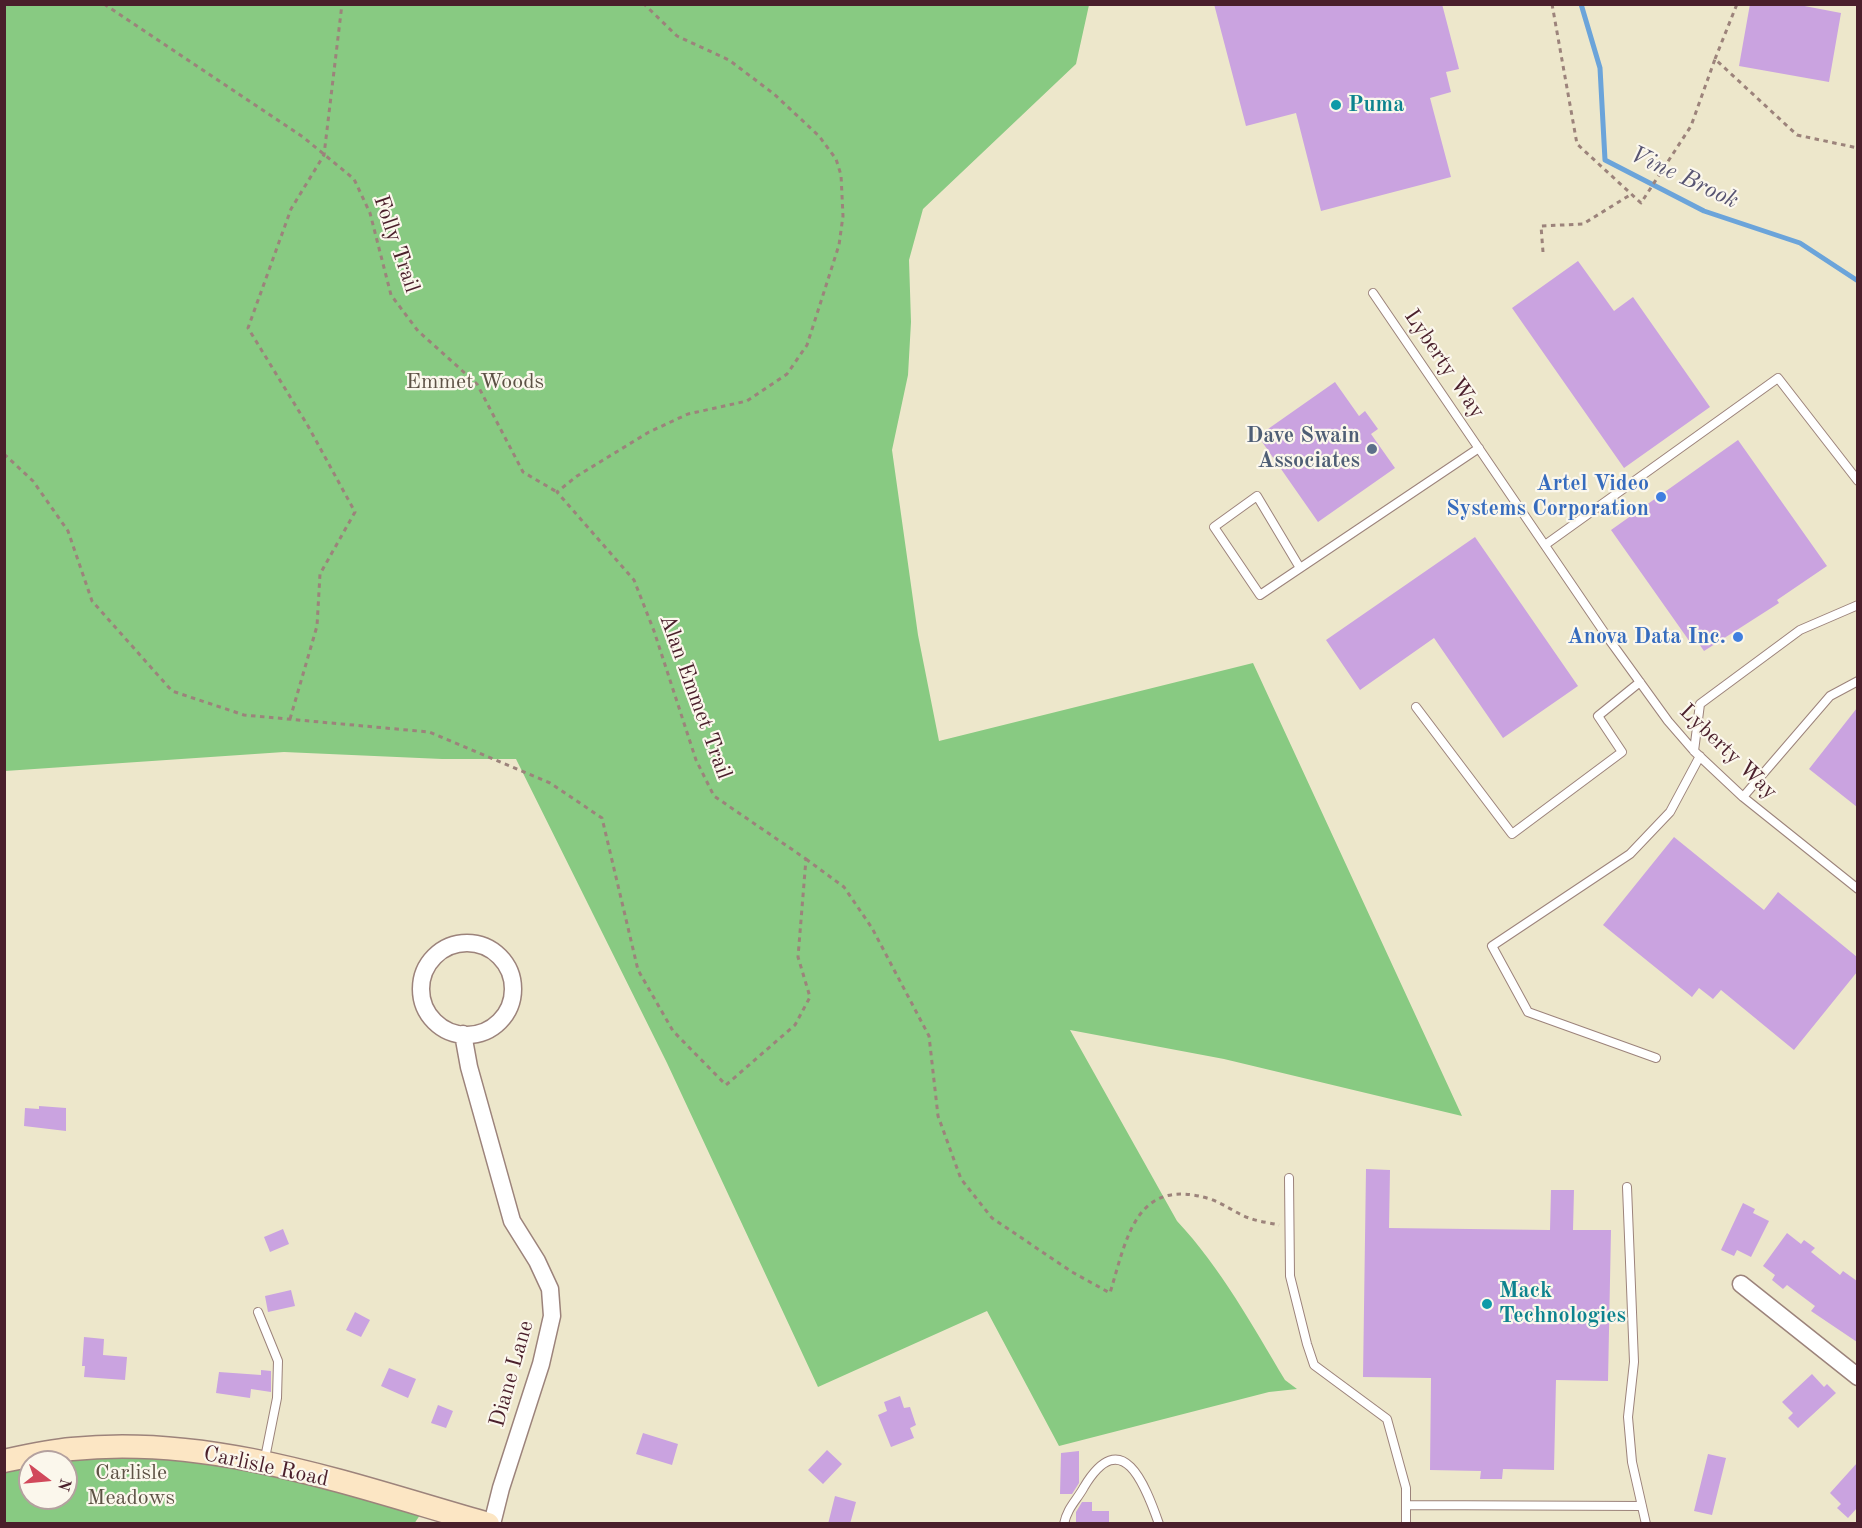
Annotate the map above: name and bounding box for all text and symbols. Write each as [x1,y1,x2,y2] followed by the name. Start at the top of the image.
[1348,92,1404,118] place label: Puma
[1329,98,1343,112] marker: Puma
[1625,140,1743,216] water label: Vine Brook
[367,192,425,296] street label: Folly Trail
[1398,304,1490,424] street label: Lyberty Way
[406,369,544,395] park label: Emmet Woods
[1246,423,1360,475] place label: Dave Swain Associates
[1365,442,1379,456] marker: Dave Swain Associates
[1446,471,1649,522] place label: Artel Video Systems Corporation
[1654,490,1668,504] marker: Artel Video Systems Corporation
[653,611,737,783] street label: Alan Emmet Trail
[1567,624,1726,650] place label: Anova Data Inc.
[1731,630,1745,644] marker: Anova Data Inc.
[1673,699,1783,805] street label: Lyberty Way
[1499,1278,1626,1330] place label: Mack Technologies
[1480,1297,1494,1311] marker: Mack Technologies
[484,1318,540,1430] street label: Diane Lane
[201,1441,331,1493] street label: Carlisle Road
[18,1450,78,1510] north arrow
[87,1460,175,1512] park label: Carlisle Meadows
[54,1476,73,1492] text: N

